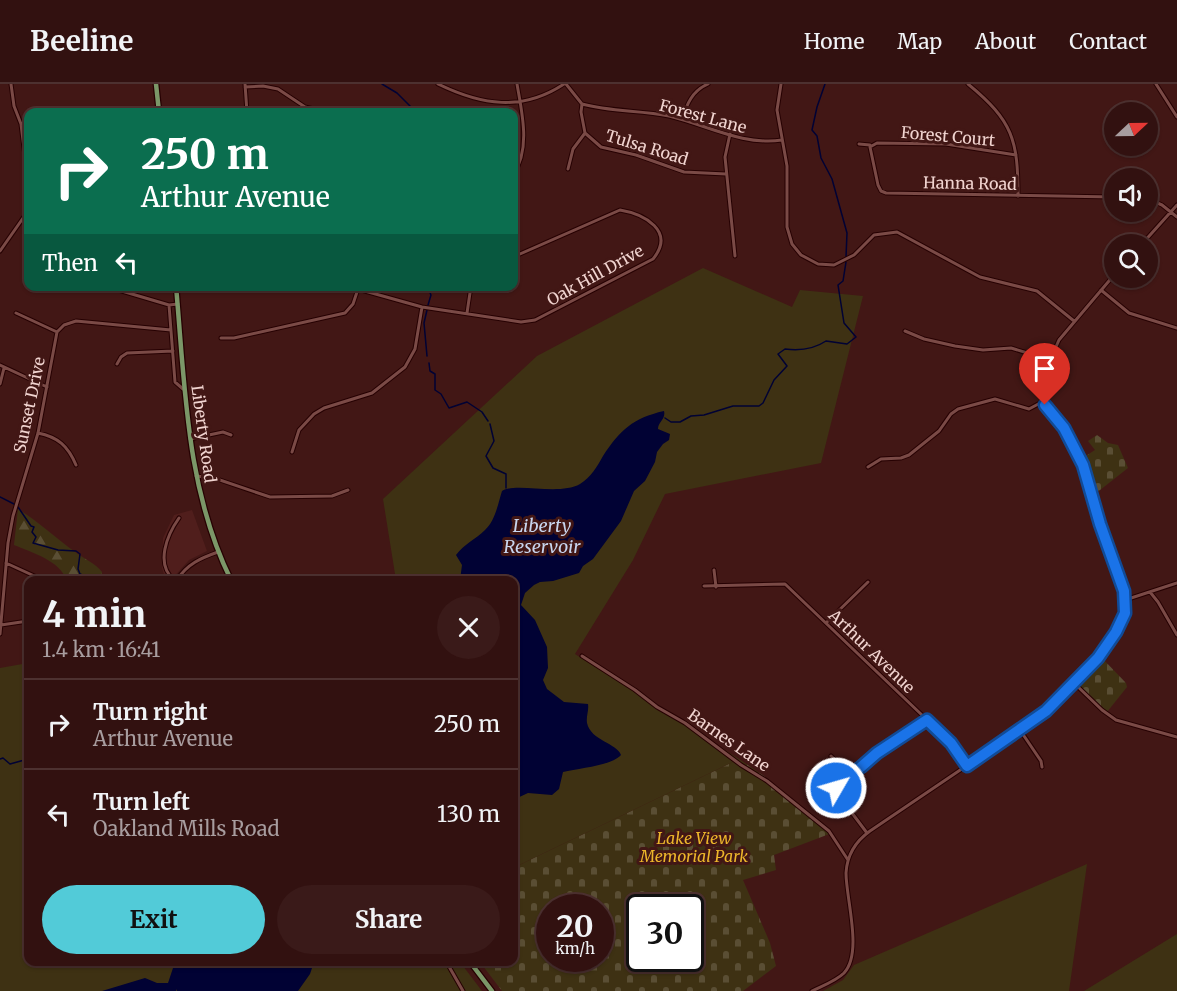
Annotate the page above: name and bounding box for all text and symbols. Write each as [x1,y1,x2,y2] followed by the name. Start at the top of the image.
[30,23,133,59] text: Beeline
[804,28,864,55] text: Home
[897,28,942,55] text: Map
[975,28,1036,55] text: About
[1069,28,1147,55] text: Contact
[657,95,749,137] street label: Forest Lane
[1104,102,1158,156] north arrow
[1104,102,1158,288] map controls
[900,122,997,150] street label: Forest Court
[603,125,691,169] street label: Tulsa Road
[141,128,269,180] text: 250 m
[42,132,120,210] icon: right
[1104,168,1158,222] button: sound
[923,172,1017,194] street label: Hanna Road
[141,180,330,214] text: Arthur Avenue
[1104,234,1158,288] button: search
[543,240,647,310] street label: Oak Hill Drive
[110,246,143,279] icon: left
[42,249,98,277] text: Then
[1019,343,1070,405] pin
[1028,352,1061,385] icon: arrive
[9,355,49,455] street label: Sunset Drive
[187,384,221,485] street label: Liberty Road
[504,514,581,558] water label: Liberty Reservoir
[42,592,146,637] text: 4 min
[437,596,500,659] button: close
[824,604,919,697] street label: Arthur Avenue
[42,637,160,662] text: 1.4 km · 16:41
[93,698,207,726] text: Turn right
[684,704,774,776] street label: Barnes Lane
[42,708,75,741] icon: right
[434,710,500,738] text: 250 m
[93,726,233,751] text: Arthur Avenue
[804,756,868,820] position arrow
[93,788,190,816] text: Turn left
[42,798,75,831] icon: left
[437,800,500,828] text: 130 m
[93,816,280,841] text: Oakland Mills Road
[639,828,748,866] park label: Lake View Memorial Park
[42,885,265,954] button: Exit
[277,885,500,954] button: Share
[626,894,704,972] speed limit sign: 30
[556,907,594,945] text: 20
[555,939,595,958] text: km/h

